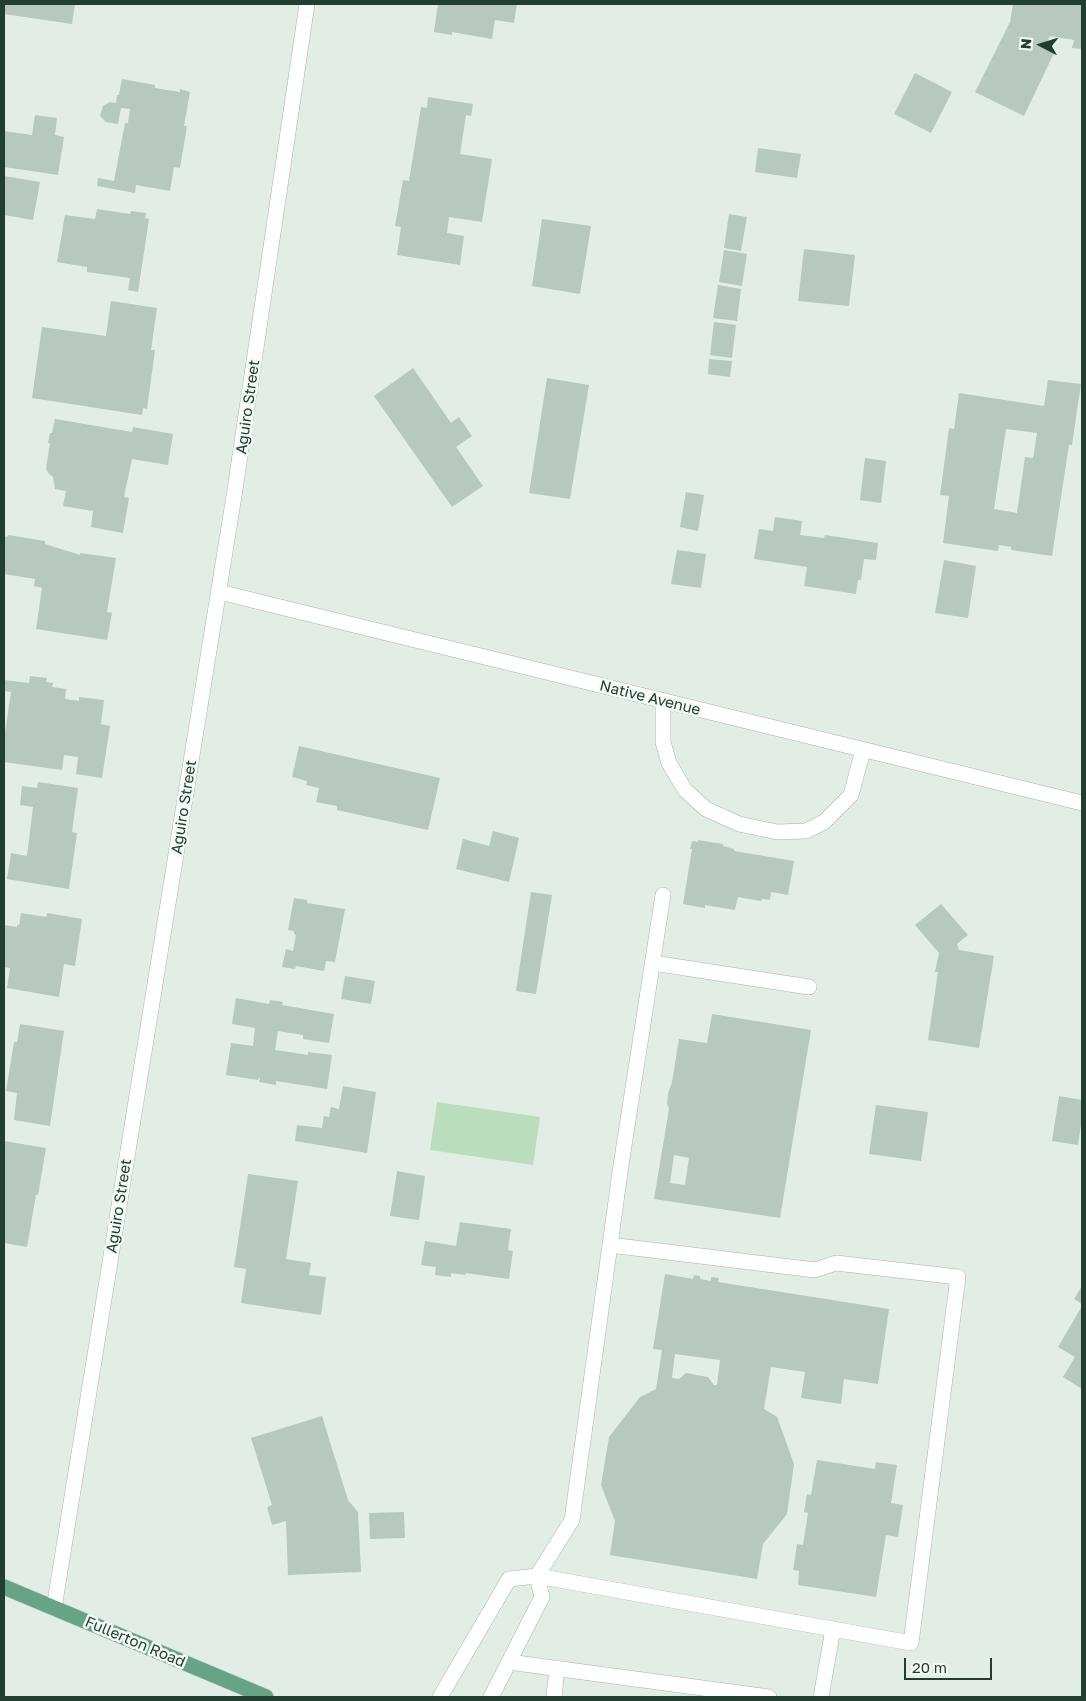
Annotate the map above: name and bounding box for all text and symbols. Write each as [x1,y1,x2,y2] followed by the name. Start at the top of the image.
[1016,20,1066,70] north arrow
[1017,38,1034,50] text: N
[232,359,264,455] street label: Aguiro Street
[598,677,702,719] street label: Native Avenue
[168,759,200,855] street label: Aguiro Street
[103,1158,135,1254] street label: Aguiro Street
[82,1613,188,1671] street label: Fullerton Road
[906,1648,994,1680] scale bar
[912,1658,947,1676] text: 20 m

